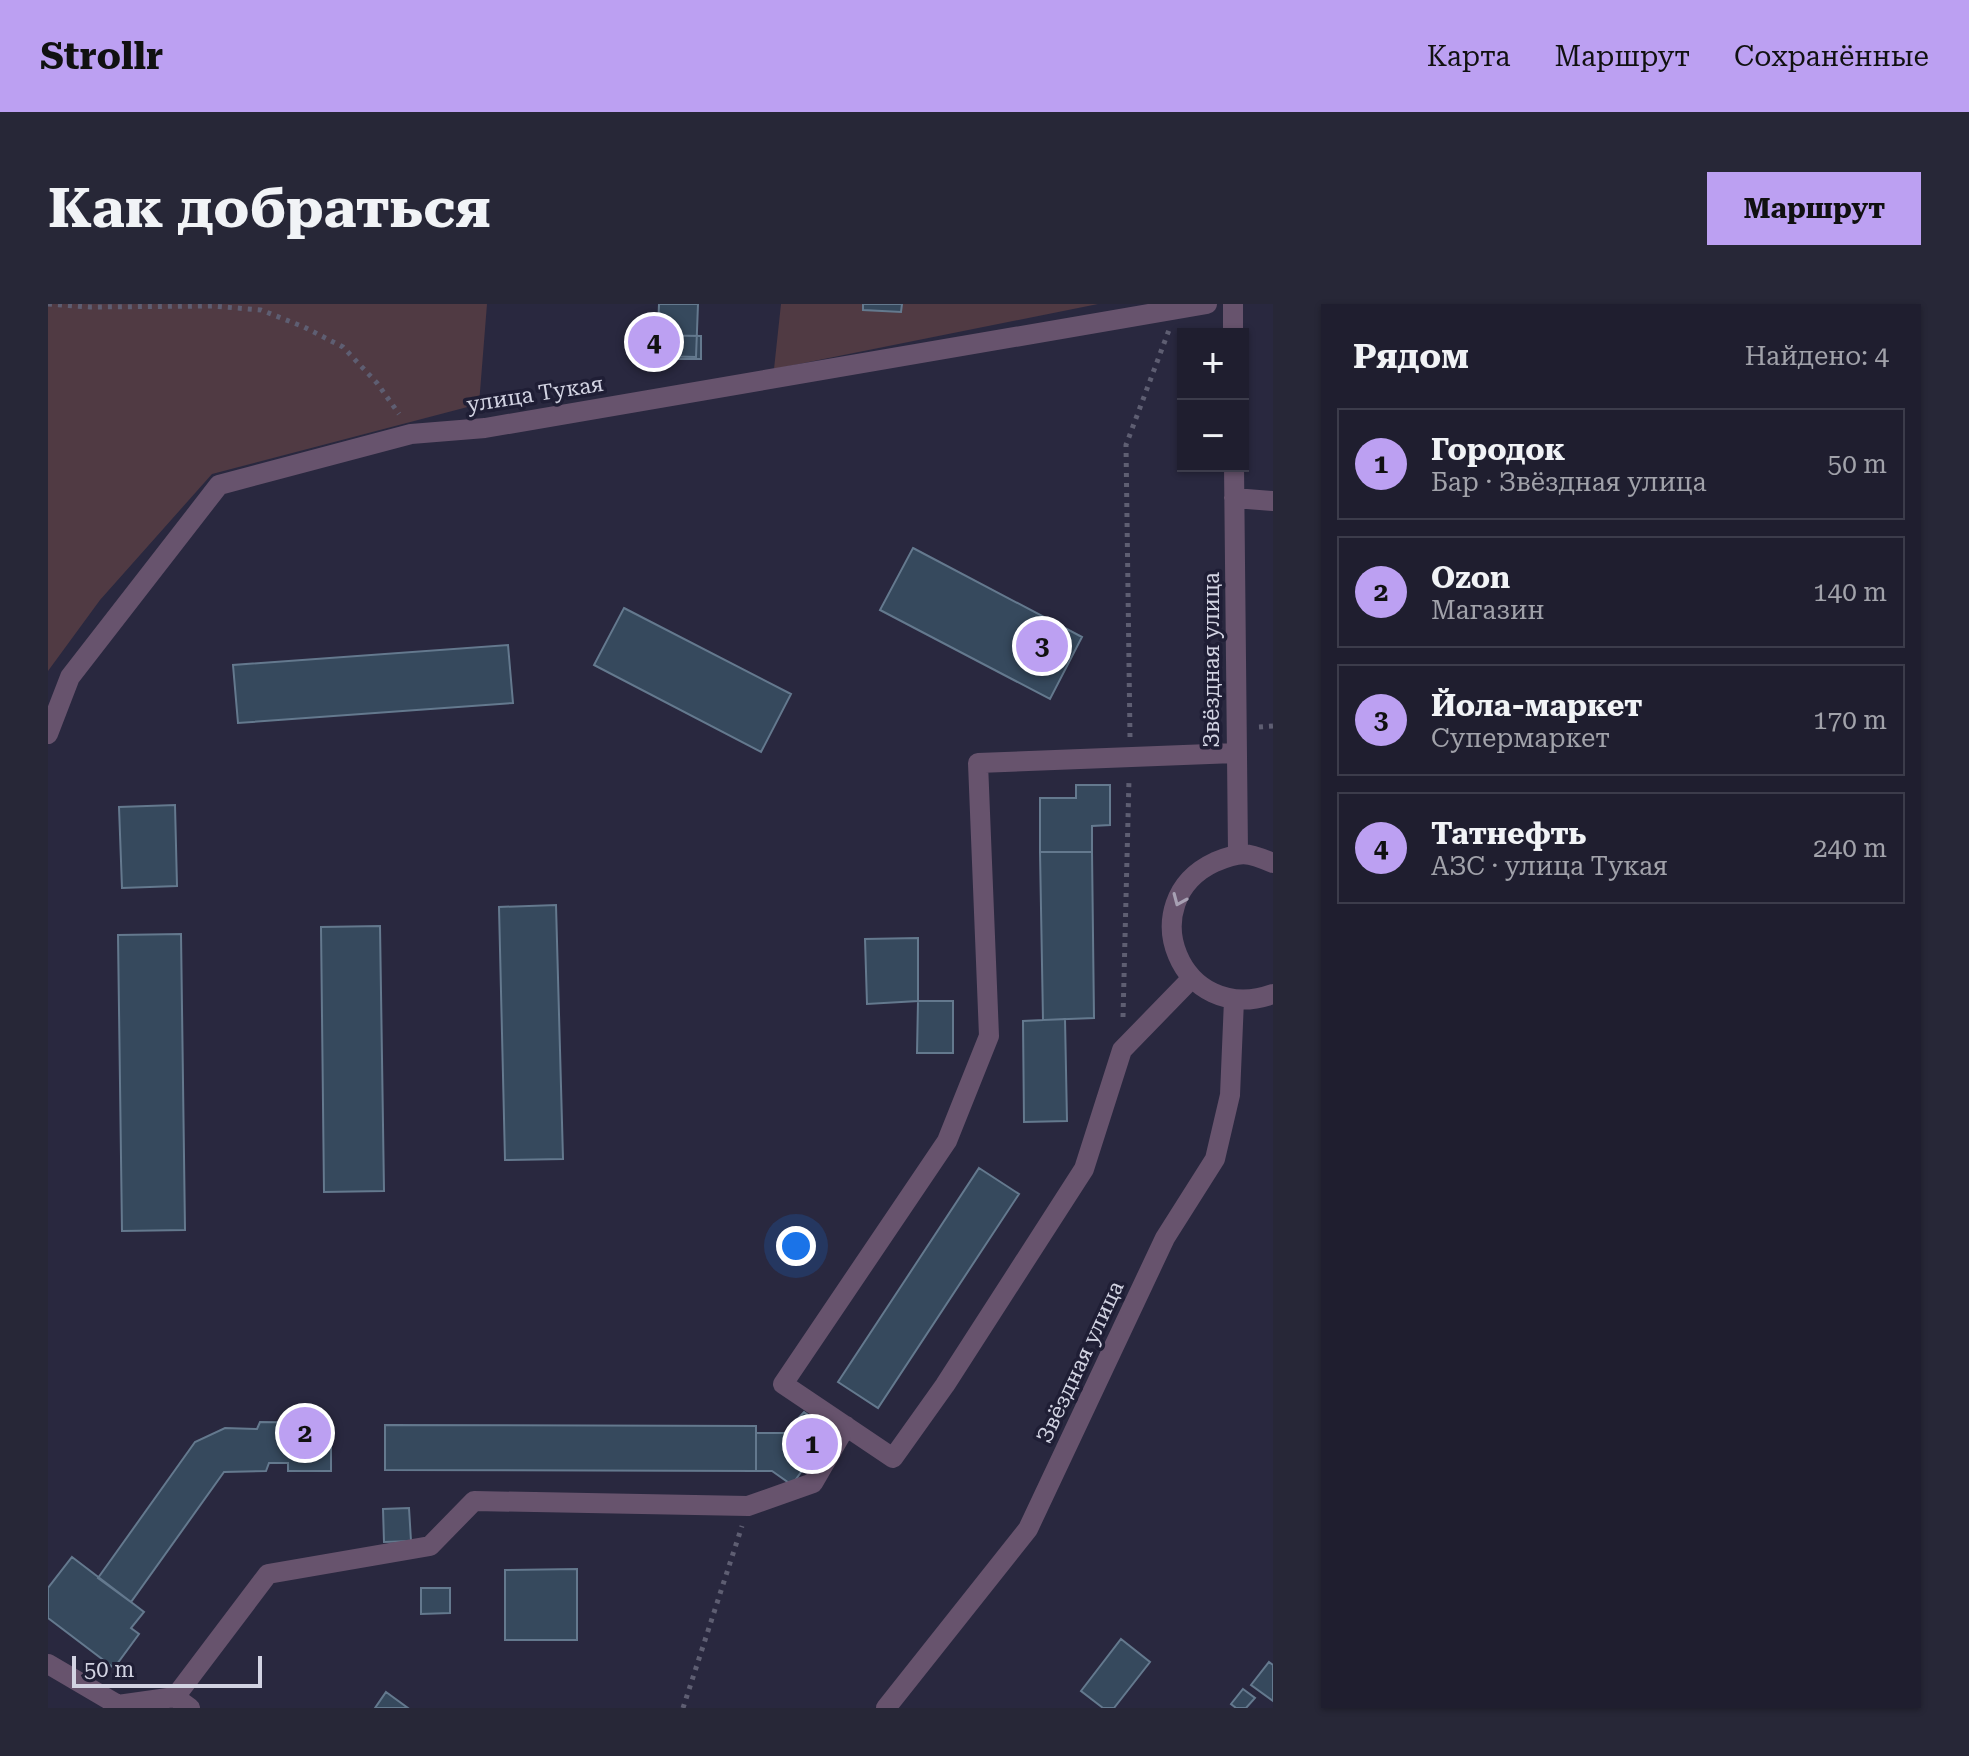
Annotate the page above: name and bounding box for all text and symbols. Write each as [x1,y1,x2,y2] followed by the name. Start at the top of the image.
[40,34,163,78] text: Strollr
[1427,40,1511,73] text: Карта
[1555,40,1690,73] text: Маршрут
[1734,40,1929,73] text: Сохранённые
[1707,172,1921,245] button: Маршрут
[48,175,491,241] text: Как добраться
[628,312,680,372] pin: 4
[1177,328,1249,472] map controls
[1177,328,1249,400] button: +
[1353,336,1469,376] text: Рядом
[1745,341,1889,371] text: Найдено: 4
[465,371,605,417] street label: улица Тукая
[1177,400,1249,472] button: −
[1431,432,1565,467] text: Городок
[1374,449,1388,479] text: 1
[1828,449,1887,479] text: 50 m
[1431,467,1707,497] text: Бар · Звёздная улица
[1431,560,1510,595] text: Ozon
[1199,572,1224,748] street label: Звёздная улица
[1374,577,1388,607] text: 2
[1813,577,1887,607] text: 140 m
[1431,595,1544,625] text: Магазин
[1016,616,1068,676] pin: 3
[1431,688,1642,723] text: Йола-маркет
[1374,705,1388,735] text: 3
[1813,705,1887,735] text: 170 m
[1431,723,1610,753] text: Супермаркет
[1431,816,1586,851] text: Татнефть
[1374,833,1388,863] text: 4
[1813,833,1887,863] text: 240 m
[1431,851,1668,881] text: АЗС · улица Тукая
[1173,892,1189,906] one-way arrow
[776,1226,816,1266] your location
[1031,1277,1129,1447] street label: Звёздная улица
[279,1403,331,1463] pin: 2
[786,1414,838,1474] pin: 1
[72,1652,262,1688] scale bar
[84,1657,134,1682] text: 50 m

